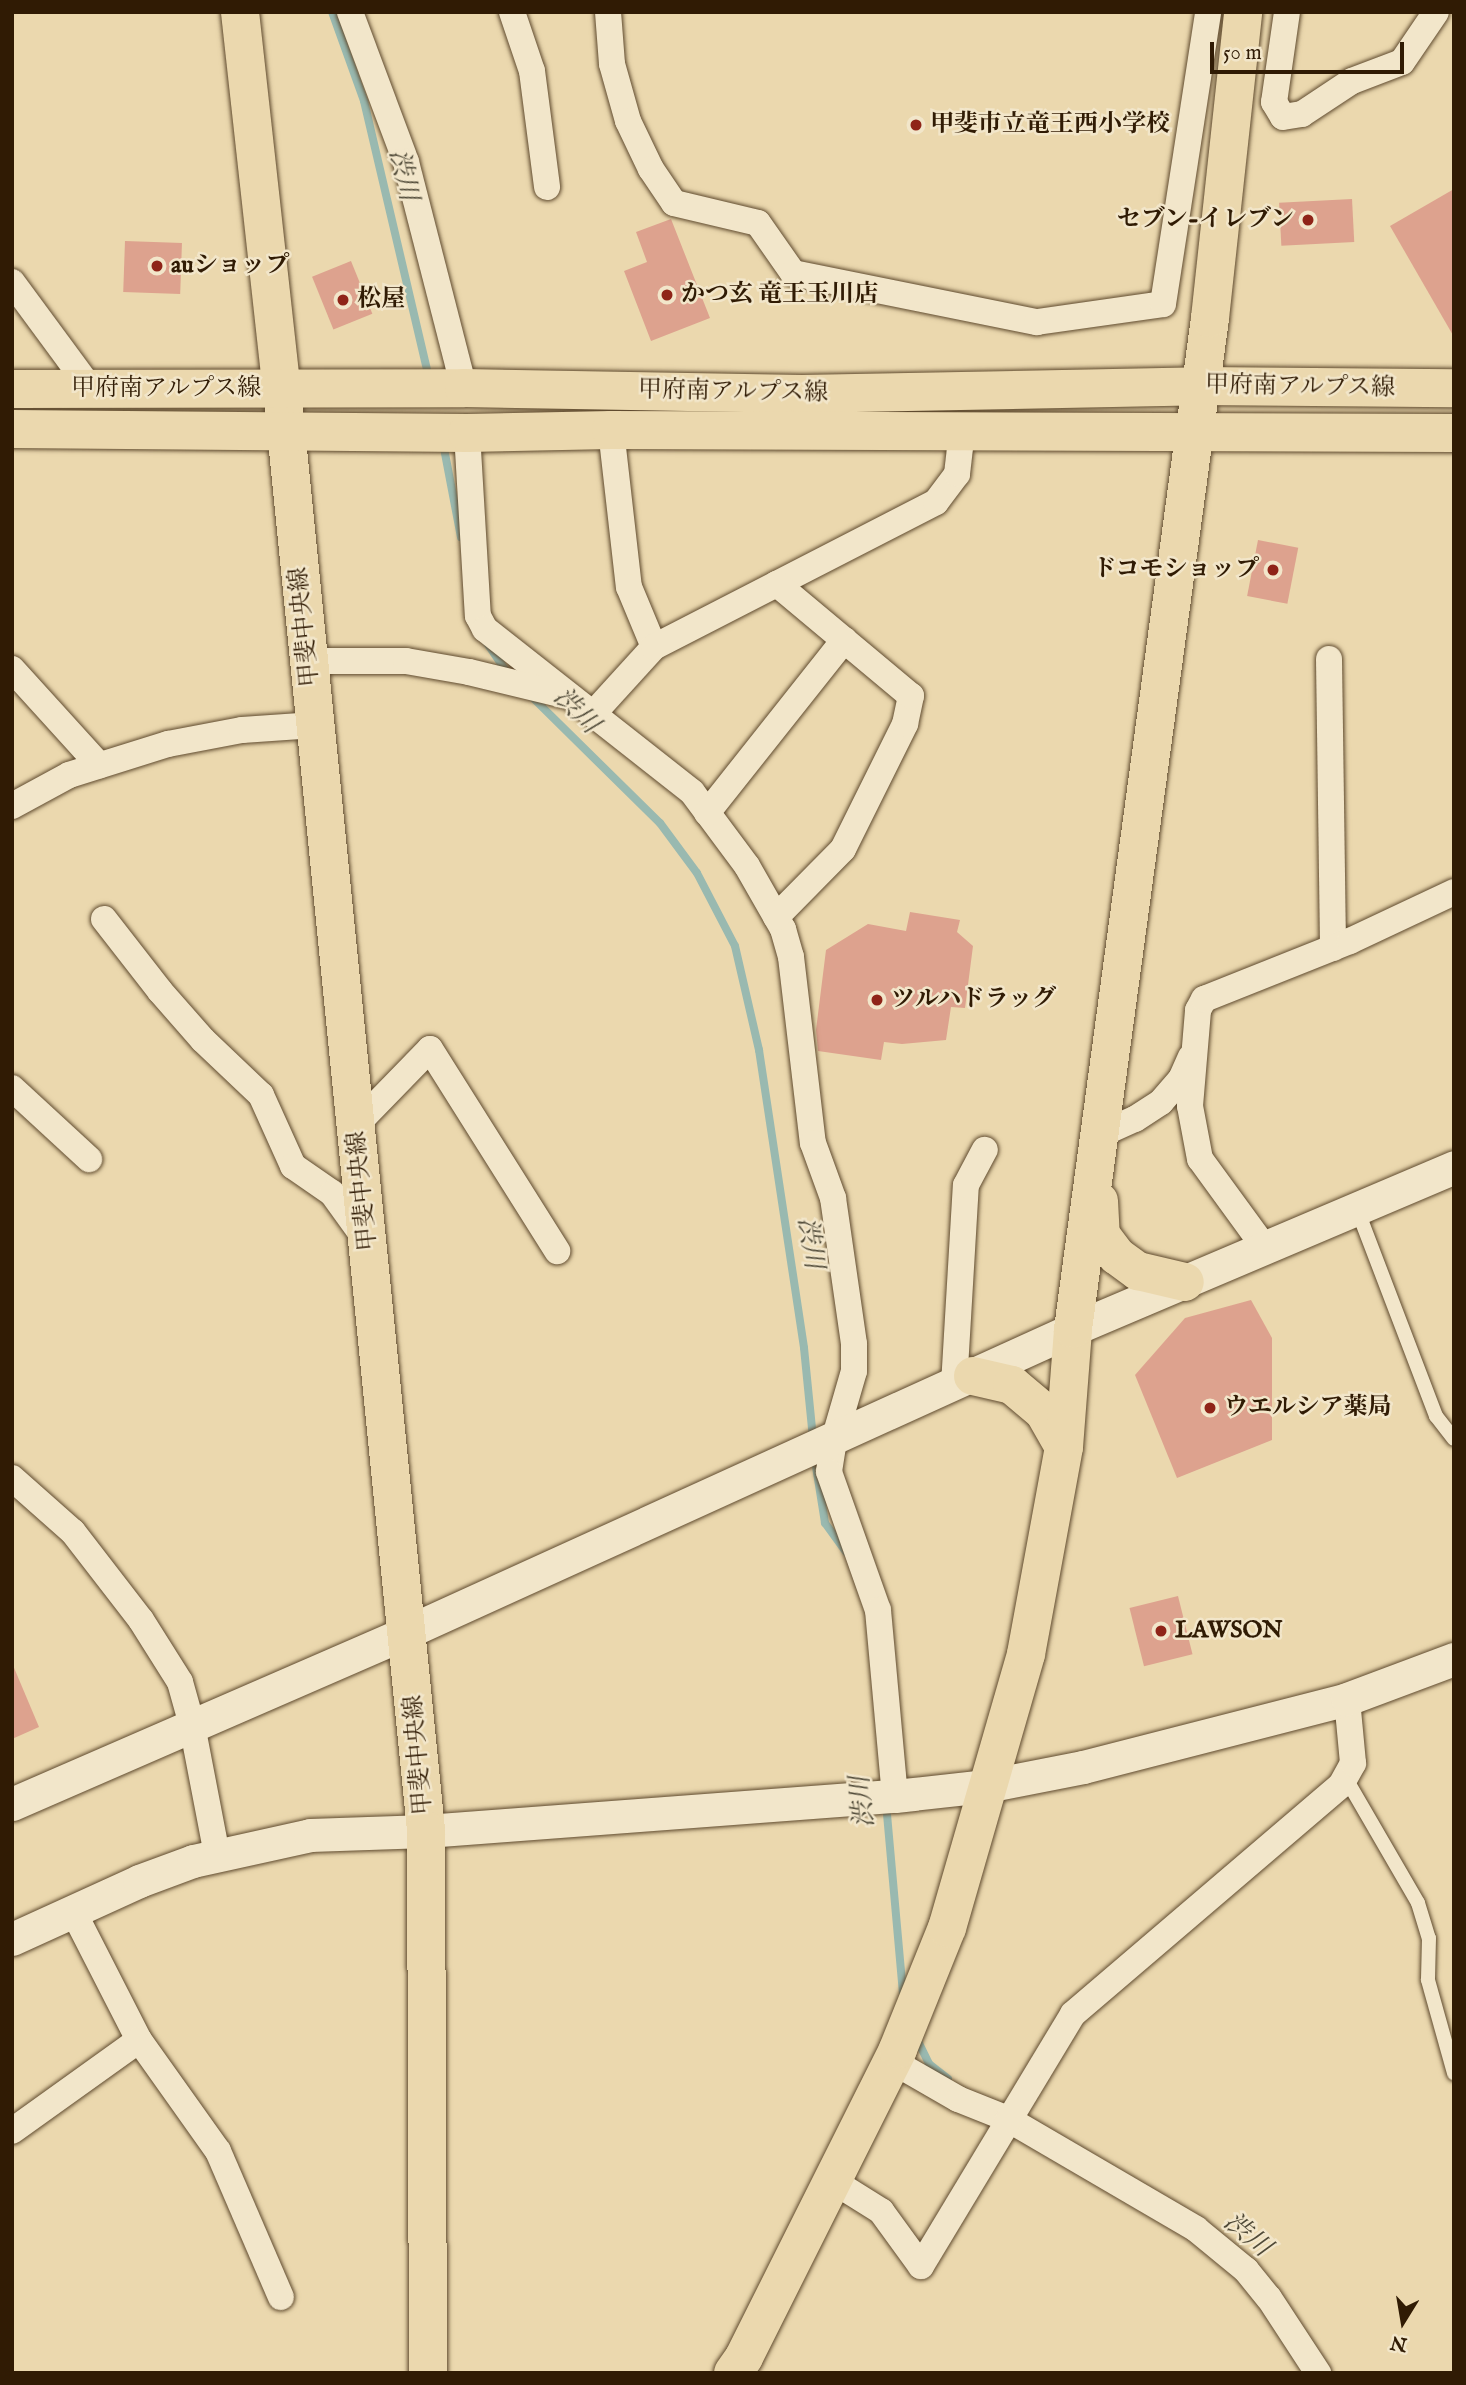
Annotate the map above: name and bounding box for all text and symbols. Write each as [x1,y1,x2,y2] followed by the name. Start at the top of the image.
[1214,28,1408,72] scale bar
[1223,40,1262,67] text: 50 m
[930,111,1170,139] place label: 甲斐市立竜王西小学校
[908,117,924,133] marker: 甲斐市立竜王西小学校
[382,146,424,204] water label: 渋川
[1115,206,1294,234] place label: セブン-イレブン
[1300,212,1316,228] marker: セブン-イレブン
[171,252,290,280] place label: auショップ
[149,258,165,274] marker: auショップ
[681,281,878,309] place label: かつ玄 竜王玉川店
[357,286,405,314] place label: 松屋
[659,287,675,303] marker: かつ玄 竜王玉川店
[335,292,351,308] marker: 松屋
[1204,371,1396,403] street label: 甲府南アルプス線
[70,375,262,403] street label: 甲府南アルプス線
[637,376,829,408] street label: 甲府南アルプス線
[1091,556,1259,584] place label: ドコモショップ
[1265,562,1281,578] marker: ドコモショップ
[284,566,326,688] street label: 甲斐中央線
[547,682,605,740] water label: 渋川
[891,986,1059,1014] place label: ツルハドラッグ
[869,992,885,1008] marker: ツルハドラッグ
[342,1130,384,1252] street label: 甲斐中央線
[791,1215,829,1271] water label: 渋川
[1224,1394,1392,1422] place label: ウエルシア薬局
[1202,1400,1218,1416] marker: ウエルシア薬局
[1175,1617,1283,1645] place label: LAWSON
[1153,1623,1169,1639] marker: LAWSON
[399,1694,439,1816] street label: 甲斐中央線
[845,1775,881,1829] water label: 渋川
[1217,2206,1277,2264] water label: 渋川
[1368,2287,1438,2357] north arrow
[1389,2329,1409,2356] text: N

